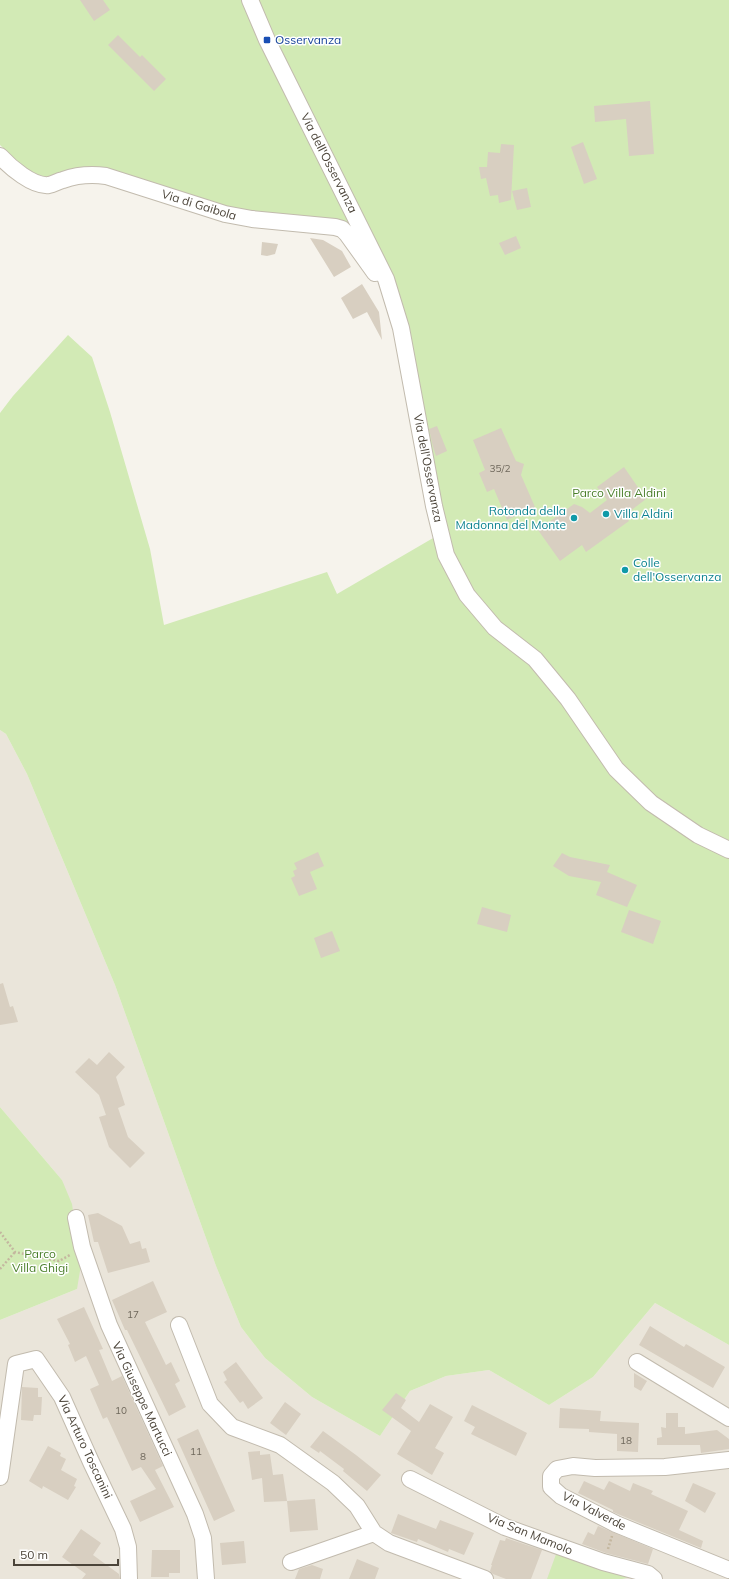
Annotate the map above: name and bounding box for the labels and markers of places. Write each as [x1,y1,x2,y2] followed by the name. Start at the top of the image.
[275,32,341,47] place label: Osservanza
[262,35,272,45] marker: Osservanza
[455,503,566,532] place label: Rotonda della Madonna del Monte
[614,506,673,521] place label: Villa Aldini
[601,509,611,519] marker: Villa Aldini
[569,513,579,523] marker: Rotonda della Madonna del Monte
[633,555,721,584] place label: Colle dell'Osservanza
[620,565,630,575] marker: Colle dell'Osservanza

